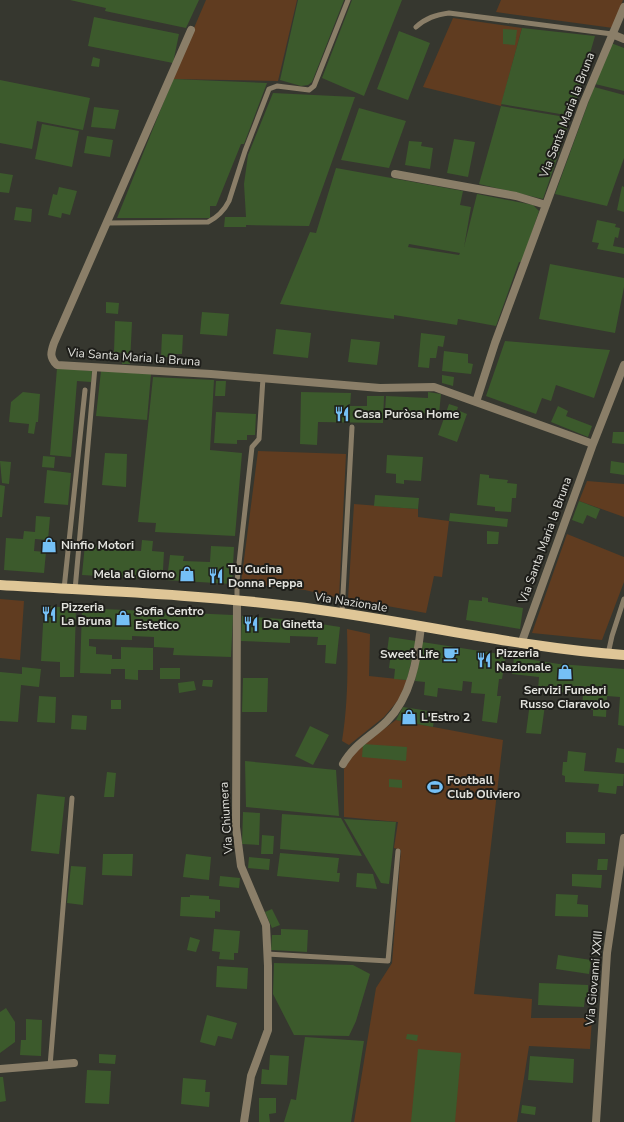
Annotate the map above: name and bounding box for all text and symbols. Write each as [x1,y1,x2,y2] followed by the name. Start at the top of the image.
[535,50,598,181] street label: Via Santa Maria la Bruna
[66,344,201,370] street label: Via Santa Maria la Bruna
[333,405,351,423] restaurant icon: Casa Puròsa Home
[354,406,460,422] place label: Casa Puròsa Home
[514,475,575,606] street label: Via Santa Maria la Bruna
[40,536,58,554] shop icon: Ninfio Motori
[61,537,134,553] place label: Ninfio Motori
[228,561,303,591] place label: Tu Cucina Donna Peppa
[178,565,196,583] shop icon: Mela al Giorno
[93,566,175,582] place label: Mela al Giorno
[207,567,225,585] restaurant icon: Tu Cucina Donna Peppa
[312,588,389,616] street label: Via Nazionale
[61,599,111,629] place label: Pizzeria La Bruna
[135,603,204,633] place label: Sofia Centro Estetico
[40,605,58,623] restaurant icon: Pizzeria La Bruna
[114,609,132,627] shop icon: Sofia Centro Estetico
[242,615,260,633] restaurant icon: Da Ginetta
[263,616,323,632] place label: Da Ginetta
[442,645,460,663] cafe icon: Sweet Life
[496,645,552,675] place label: Pizzeria Nazionale
[380,646,439,662] place label: Sweet Life
[475,651,493,669] restaurant icon: Pizzeria Nazionale
[556,663,574,681] shop icon: Servizi Funebri Russo Ciaravolo
[520,682,610,712] place label: Servizi Funebri Russo Ciaravolo
[400,708,418,726] shop icon: L'Estro 2
[421,709,470,725] place label: L'Estro 2
[447,772,520,802] place label: Football Club Oliviero
[426,778,444,796] sports icon: Football Club Oliviero
[216,781,237,856] street label: Via Chiumera
[582,930,606,1027] street label: Via Giovanni XXIII

